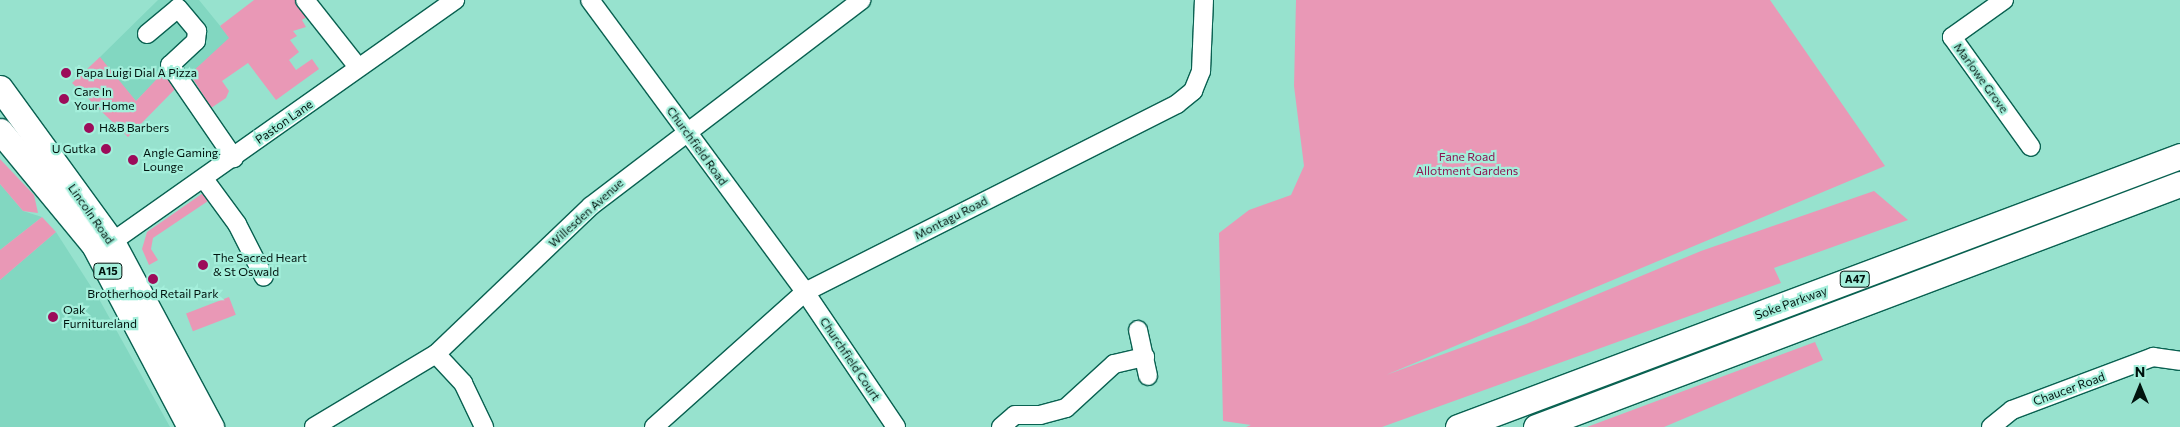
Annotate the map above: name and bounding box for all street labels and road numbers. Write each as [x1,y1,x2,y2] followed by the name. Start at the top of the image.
[1951,40,2011,116] street label: Marlowe Grove
[253,97,315,147] street label: Paston Lane
[664,104,730,188] street label: Churchfield Road
[546,176,626,250] street label: Willesden Avenue
[65,181,117,247] street label: Lincoln Road
[912,193,990,243] street label: Montagu Road
[93,262,123,280] road number: A15
[1839,270,1871,288] road number: A47
[1753,283,1829,323] street label: Soke Parkway
[817,315,883,403] street label: Churchfield Court
[2031,369,2107,409] street label: Chaucer Road

